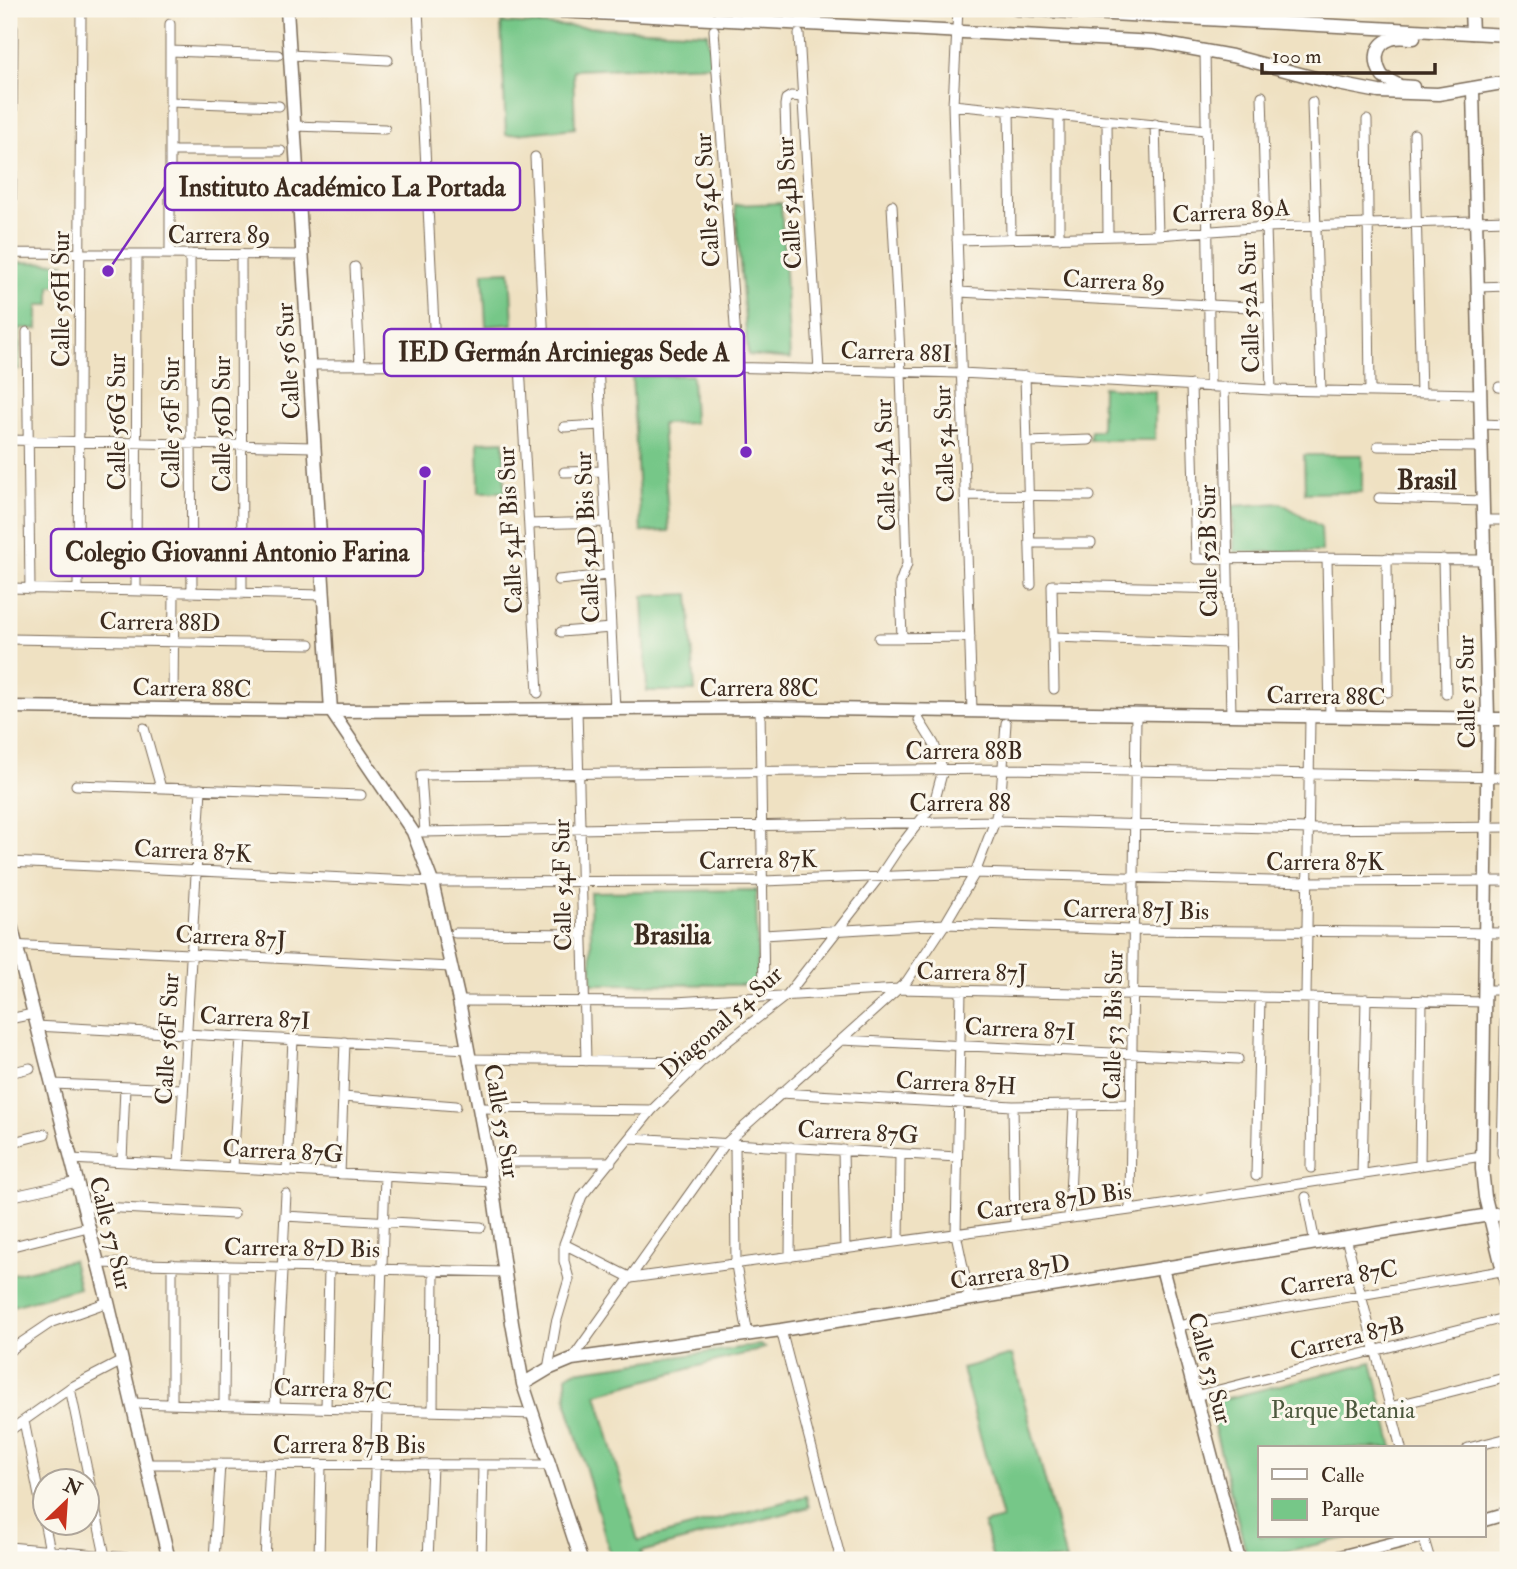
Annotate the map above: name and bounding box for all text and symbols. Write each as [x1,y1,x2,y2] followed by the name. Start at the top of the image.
[1262,32,1435,76] scale bar
[1272,43,1322,70] text: 100 m
[687,132,728,268] street label: Calle 54C Sur
[769,136,810,270] street label: Calle 54B Sur
[165,163,520,210] callout: Instituto Académico La Portada
[178,172,507,204] text: Instituto Académico La Portada
[1171,192,1291,231] street label: Carrera 89A
[168,220,270,251] street label: Carrera 89
[46,231,77,367] street label: Calle 56H Sur
[1232,240,1267,374] street label: Calle 52A Sur
[1062,263,1166,300] street label: Carrera 89
[269,302,308,420] street label: Calle 56 Sur
[384,329,744,376] callout: IED Germán Arciniegas Sede A
[840,335,952,370] street label: Carrera 88I
[398,337,730,370] text: IED Germán Arciniegas Sede A
[102,353,133,491] street label: Calle 56G Sur
[207,356,238,492] street label: Calle 56D Sur
[156,357,187,489] street label: Calle 56F Sur
[927,385,962,503] street label: Calle 54 Sur
[868,398,903,532] street label: Calle 54A Sur
[491,445,530,614] street label: Calle 54F Bis Sur
[568,450,607,624] street label: Calle 54D Bis Sur
[1397,465,1457,497] district label: Brasil
[1192,484,1225,618] street label: Calle 52B Sur
[51,529,423,576] callout: Colegio Giovanni Antonio Farina
[65,537,410,570] text: Colegio Giovanni Antonio Farina
[99,606,221,639] street label: Carrera 88D
[1450,635,1483,749] street label: Calle 51 Sur
[132,672,252,705] street label: Carrera 88C
[699,673,819,704] street label: Carrera 88C
[1266,680,1386,713] street label: Carrera 88C
[905,736,1023,767] street label: Carrera 88B
[909,788,1011,819] street label: Carrera 88
[546,819,579,951] street label: Calle 54F Sur
[133,833,253,870] street label: Carrera 87K
[699,844,818,877] street label: Carrera 87K
[1266,847,1384,878] street label: Carrera 87K
[1063,894,1209,927] street label: Carrera 87J Bis
[175,919,287,956] street label: Carrera 87J
[633,920,712,952] district label: Brasilia
[1097,950,1130,1100] street label: Calle 53 Bis Sur
[916,956,1028,989] street label: Carrera 87J
[653,959,789,1086] street label: Diagonal 54 Sur
[149,972,186,1106] street label: Calle 56F Sur
[199,1000,311,1037] street label: Carrera 87I
[964,1011,1076,1048] street label: Carrera 87I
[476,1062,527,1181] street label: Calle 55 Sur
[895,1065,1017,1102] street label: Carrera 87H
[796,1114,919,1151] street label: Carrera 87G
[221,1133,344,1170] street label: Carrera 87G
[81,1173,140,1293] street label: Calle 57 Sur
[975,1175,1134,1228] street label: Carrera 87D Bis
[224,1232,380,1265] street label: Carrera 87D Bis
[948,1248,1072,1297] street label: Carrera 87D
[1278,1253,1400,1304] street label: Carrera 87C
[1180,1309,1239,1427] street label: Calle 53 Sur
[1287,1309,1408,1368] street label: Carrera 87B
[273,1372,393,1407] street label: Carrera 87C
[1271,1395,1416,1426] park label: Parque Betania
[273,1430,425,1461] street label: Carrera 87B Bis
[1258,1446,1486,1538] legend
[1321,1462,1365,1489] text: Calle
[32,1468,102,1538] north arrow
[59,1473,86,1502] text: N
[1321,1496,1380,1523] text: Parque

